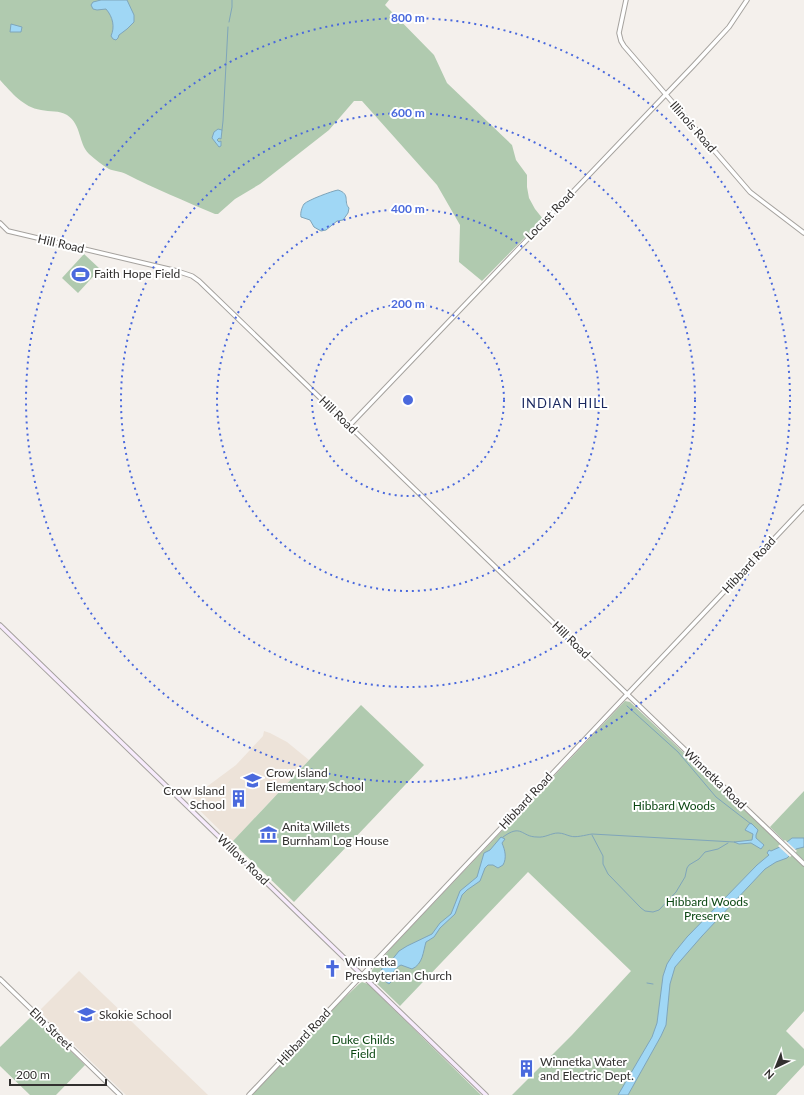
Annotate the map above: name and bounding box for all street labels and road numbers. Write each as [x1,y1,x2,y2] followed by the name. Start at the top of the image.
[667,98,720,155] street label: Illinois Road
[522,186,577,243] street label: Locust Road
[36,231,86,256] street label: Hill Road
[316,393,361,436] street label: Hill Road
[719,533,779,596] street label: Hibbard Road
[549,618,594,661] street label: Hill Road
[681,745,750,812] street label: Winnetka Road
[496,769,556,832] street label: Hibbard Road
[214,831,272,888] street label: Willow Road
[27,1004,77,1053] street label: Elm Street
[274,1005,334,1068] street label: Hibbard Road

